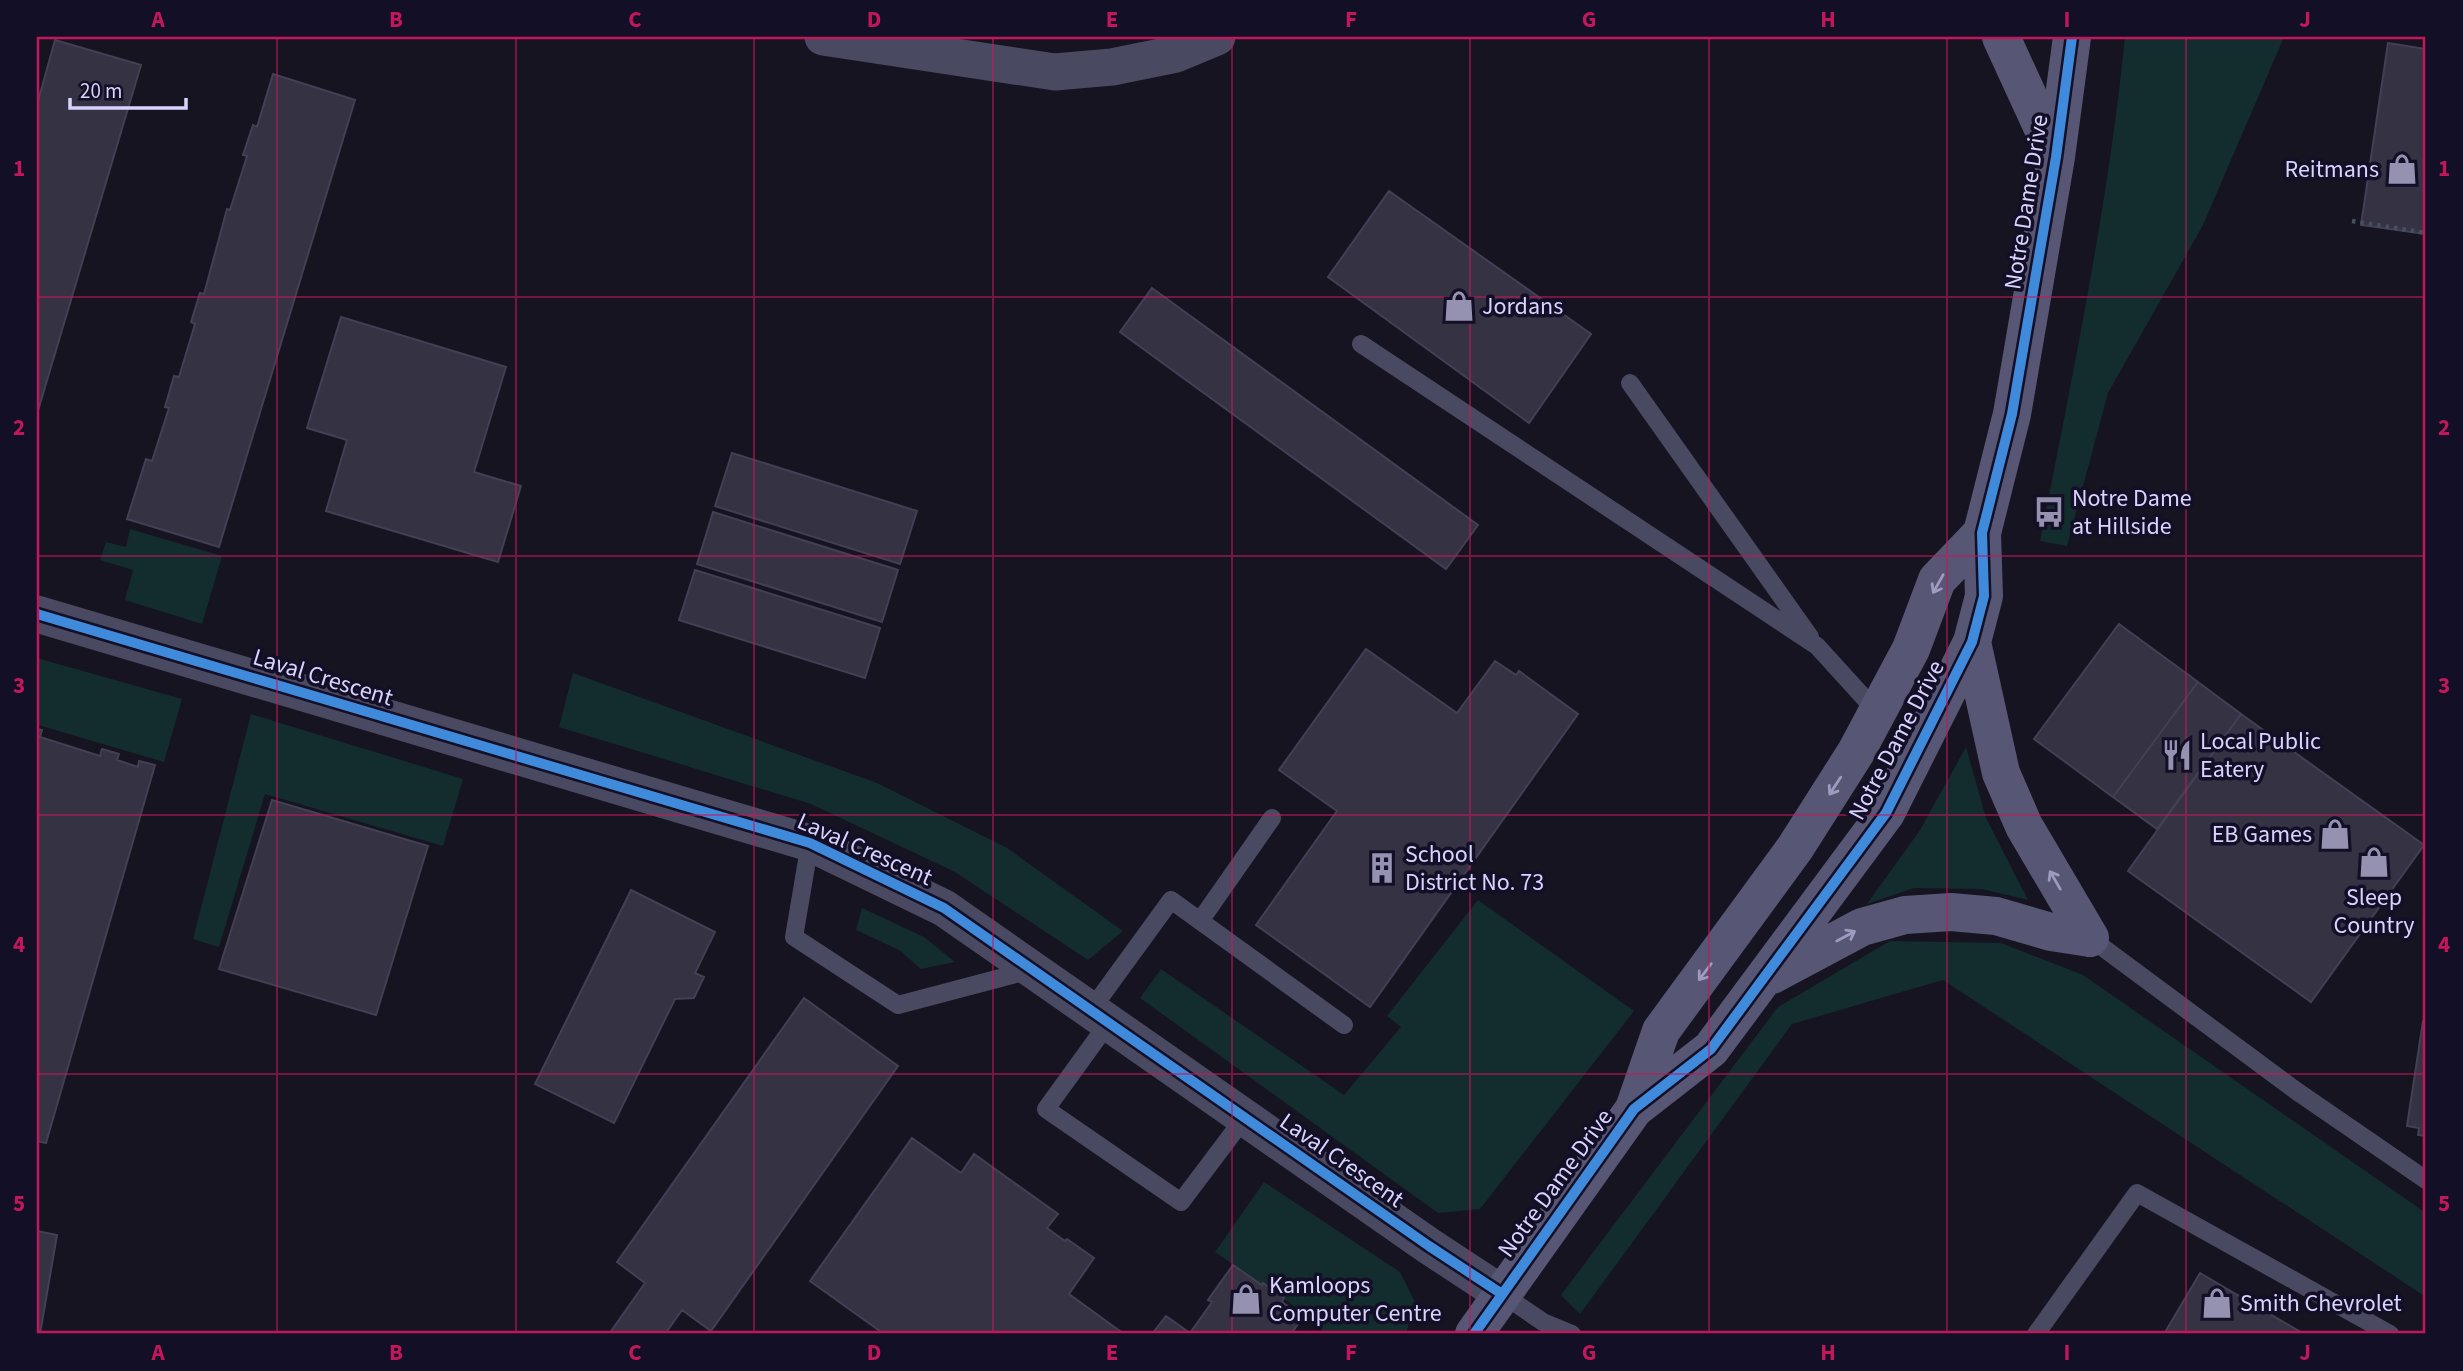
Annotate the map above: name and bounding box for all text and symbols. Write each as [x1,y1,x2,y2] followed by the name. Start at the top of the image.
[150,3,165,36] text: A
[389,3,403,36] text: B
[628,3,642,36] text: C
[867,3,881,36] text: D
[1106,3,1118,36] text: E
[1345,3,1357,36] text: F
[1582,3,1596,36] text: G
[1820,3,1836,36] text: H
[2064,3,2070,36] text: I
[2299,3,2311,36] text: J
[70,66,186,110] scale bar
[80,76,122,106] text: 20 m
[1995,112,2058,292] street label: Notre Dame Drive
[13,152,25,185] text: 1
[2284,152,2379,187] place label: Reitmans
[2385,152,2419,186] shop icon: Reitmans
[2438,152,2450,185] text: 1
[1442,289,1476,323] shop icon: Jordans
[1482,289,1563,324] place label: Jordans
[13,411,25,444] text: 2
[2438,411,2450,444] text: 2
[2072,481,2192,544] place label: Notre Dame at Hillside
[2032,495,2066,529] bus stop icon: Notre Dame at Hillside
[1931,573,1945,593] one-way arrow
[248,640,397,715] street label: Laval Crescent
[1840,654,1953,826] street label: Notre Dame Drive
[13,669,25,702] text: 3
[2438,669,2450,702] text: 3
[2200,724,2321,787] place label: Local Public Eatery
[2160,738,2194,772] restaurant icon: Local Public Eatery
[1827,775,1841,795] one-way arrow
[792,804,938,895] street label: Laval Crescent
[2212,817,2312,852] place label: EB Games
[2318,817,2352,851] shop icon: EB Games
[1405,837,1544,900] place label: School District No. 73
[2357,845,2391,879] shop icon: Sleep Country
[1365,851,1399,885] building icon: School District No. 73
[2047,871,2061,891] one-way arrow
[2333,880,2415,943] place label: Sleep Country
[13,928,25,961] text: 4
[1835,928,1855,942] one-way arrow
[2438,928,2450,961] text: 4
[1697,962,1712,981] one-way arrow
[1489,1102,1621,1265] street label: Notre Dame Drive
[1272,1105,1411,1216] street label: Laval Crescent
[13,1187,25,1220] text: 5
[2438,1187,2450,1220] text: 5
[1269,1268,1442,1331] place label: Kamloops Computer Centre
[1229,1282,1263,1316] shop icon: Kamloops Computer Centre
[2200,1286,2234,1320] shop icon: Smith Chevrolet
[2240,1286,2402,1321] place label: Smith Chevrolet
[150,1336,165,1369] text: A
[389,1336,403,1369] text: B
[628,1336,642,1369] text: C
[867,1336,881,1369] text: D
[1106,1336,1118,1369] text: E
[1345,1336,1357,1369] text: F
[1582,1336,1596,1369] text: G
[1820,1336,1836,1369] text: H
[2064,1336,2070,1369] text: I
[2299,1336,2311,1369] text: J

